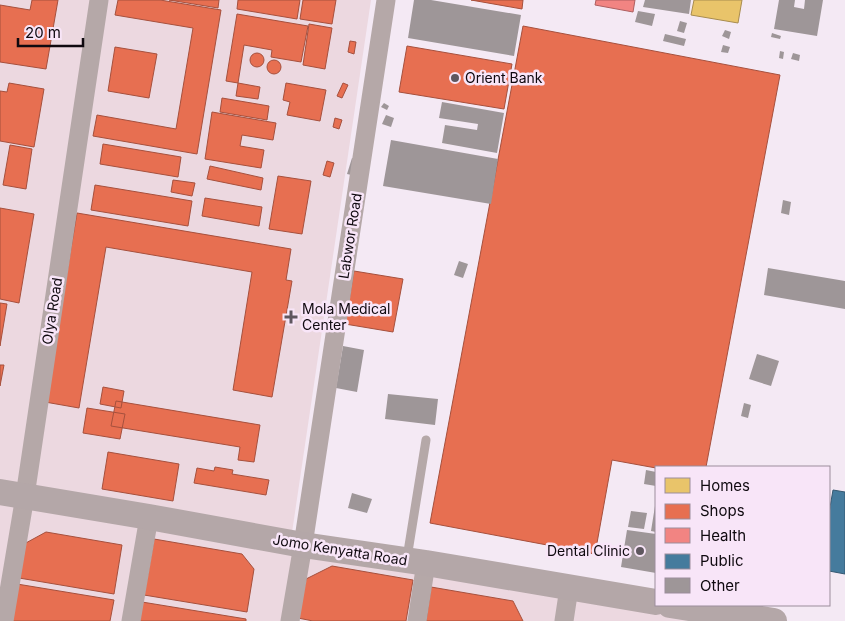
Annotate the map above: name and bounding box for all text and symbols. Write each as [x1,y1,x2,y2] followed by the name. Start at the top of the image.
[18,15,82,47] scale bar
[25,23,61,42] text: 20 m
[465,69,543,86] place label: Orient Bank
[449,72,461,84] marker: Orient Bank
[334,192,365,280] street label: Labwor Road
[38,276,65,346] street label: Olya Road
[302,300,390,333] place label: Mola Medical Center
[284,310,298,324] marker: Mola Medical Center
[655,466,830,606] legend
[700,476,750,495] text: Homes
[700,501,745,520] text: Shops
[700,526,746,545] text: Health
[271,530,409,569] street label: Jomo Kenyatta Road
[547,542,630,559] place label: Dental Clinic
[634,545,646,557] marker: Dental Clinic
[700,551,743,570] text: Public
[700,576,740,595] text: Other

